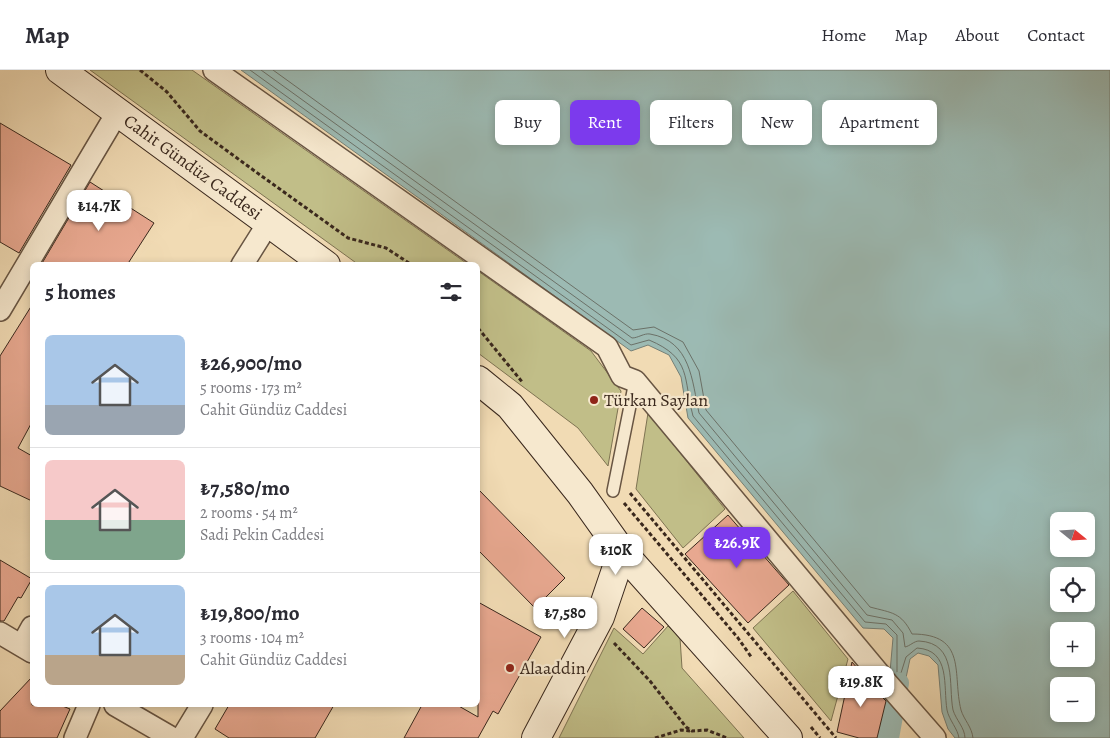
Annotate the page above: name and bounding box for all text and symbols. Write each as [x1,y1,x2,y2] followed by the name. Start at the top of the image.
[25,19,69,51] text: Map
[821,23,866,47] text: Home
[894,23,927,47] text: Map
[955,23,999,47] text: About
[1027,23,1085,47] text: Contact
[495,100,560,145] chip: Buy
[570,100,640,145] chip: Rent
[650,100,732,145] chip: Filters
[742,100,812,145] chip: New
[822,100,937,145] chip: Apartment
[119,109,267,225] street label: Cahit Gündüz Caddesi
[58,190,140,232] pin: ₺14.7K
[78,195,120,217] text: ₺14.7K
[45,278,116,306] text: 5 homes
[437,278,465,306] icon: filters
[200,349,302,377] text: ₺26,900/mo
[85,355,145,415] icon: home
[200,377,302,399] text: 5 rooms · 173 m²
[604,388,708,412] place label: Türkan Saylan
[588,394,600,406] marker: Türkan Saylan
[200,399,347,421] text: Cahit Gündüz Caddesi
[200,474,290,502] text: ₺7,580/mo
[85,480,145,540] icon: home
[200,502,298,524] text: 2 rooms · 54 m²
[1050,512,1095,558] north arrow
[1050,512,1095,722] map controls
[200,524,324,546] text: Sadi Pekin Caddesi
[696,526,778,569] pin: ₺26.9K
[714,532,760,554] text: ₺26.9K
[586,534,646,576] pin: ₺10K
[600,539,632,561] text: ₺10K
[1050,567,1095,612] button: locate
[524,596,606,639] pin: ₺7,580
[200,599,300,627] text: ₺19,800/mo
[544,602,586,624] text: ₺7,580
[85,605,145,665] icon: home
[1050,622,1095,667] button: +
[200,627,304,649] text: 3 rooms · 104 m²
[200,649,347,671] text: Cahit Gündüz Caddesi
[519,656,586,680] place label: Alaaddin
[504,662,516,674] marker: Alaaddin
[820,666,902,708] pin: ₺19.8K
[839,671,883,693] text: ₺19.8K
[1050,677,1095,722] button: −

